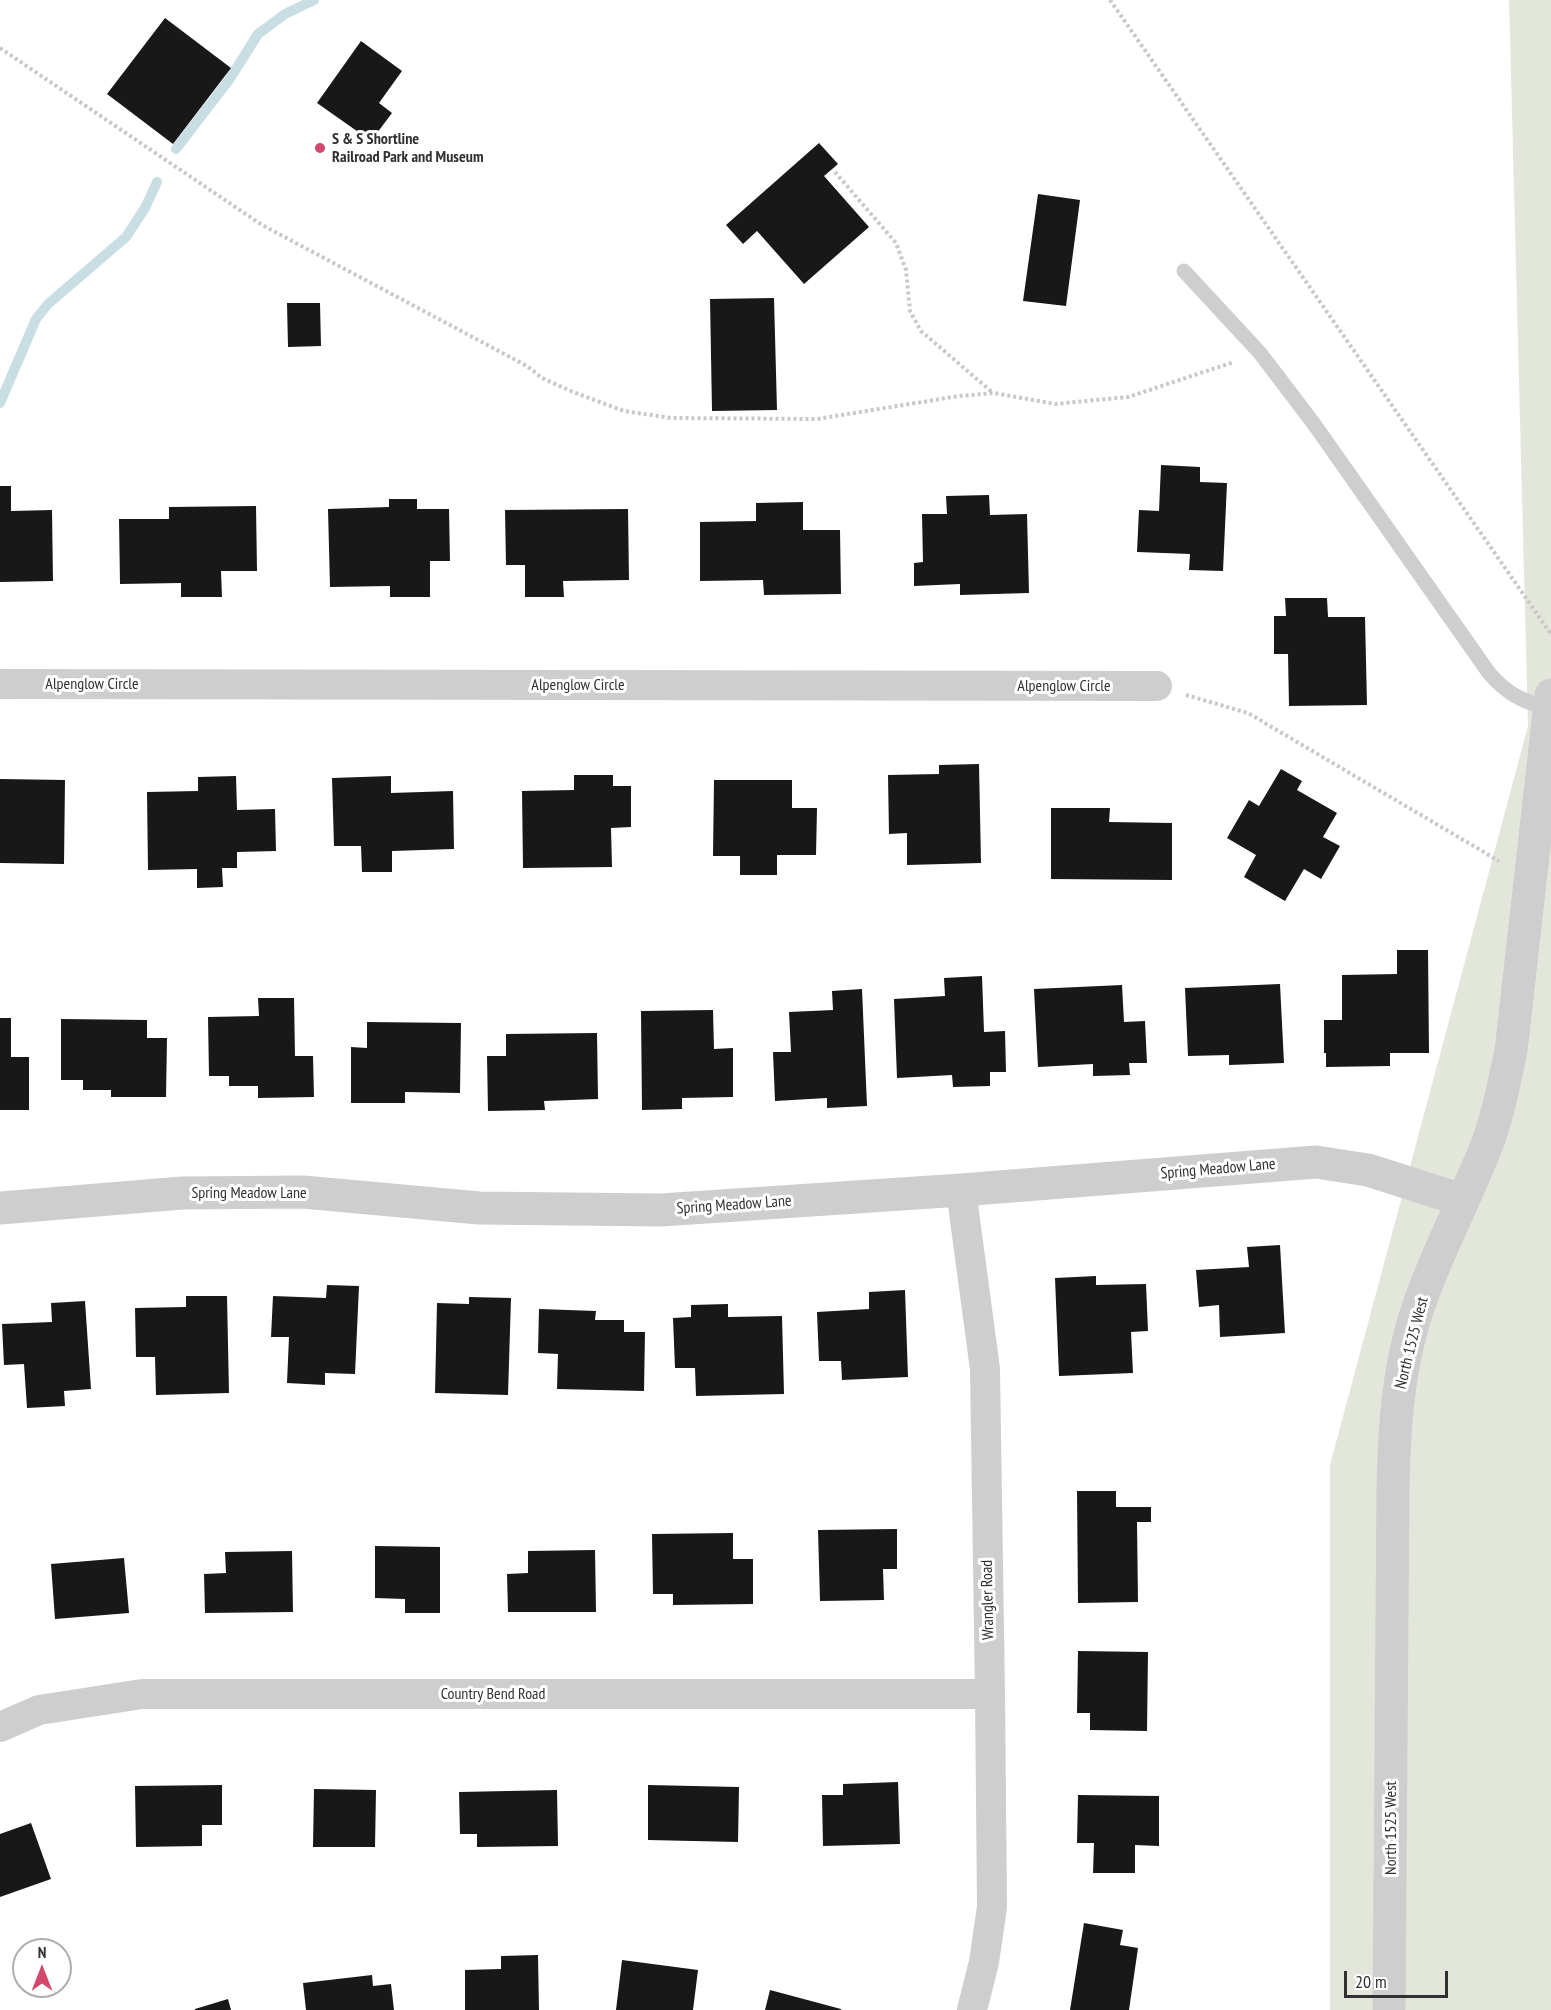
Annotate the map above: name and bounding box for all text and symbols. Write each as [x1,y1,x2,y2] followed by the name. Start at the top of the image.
[332,129,484,167] place label: S & S Shortline Railroad Park and Museum
[313,141,327,155] marker: S & S Shortline Railroad Park and Museum
[45,674,139,694] street label: Alpenglow Circle
[531,675,625,695] street label: Alpenglow Circle
[1017,676,1111,696] street label: Alpenglow Circle
[1160,1154,1276,1184] street label: Spring Meadow Lane
[191,1183,307,1203] street label: Spring Meadow Lane
[676,1191,792,1219] street label: Spring Meadow Lane
[1391,1295,1433,1391] street label: North 1525 West
[978,1560,998,1640] street label: Wrangler Road
[441,1684,545,1704] street label: Country Bend Road
[1381,1781,1401,1875] street label: North 1525 West
[12,1938,72,1998] north arrow
[38,1942,46,1962] text: N
[1347,1959,1450,1997] scale bar
[1355,1970,1387,1993] text: 20 m

